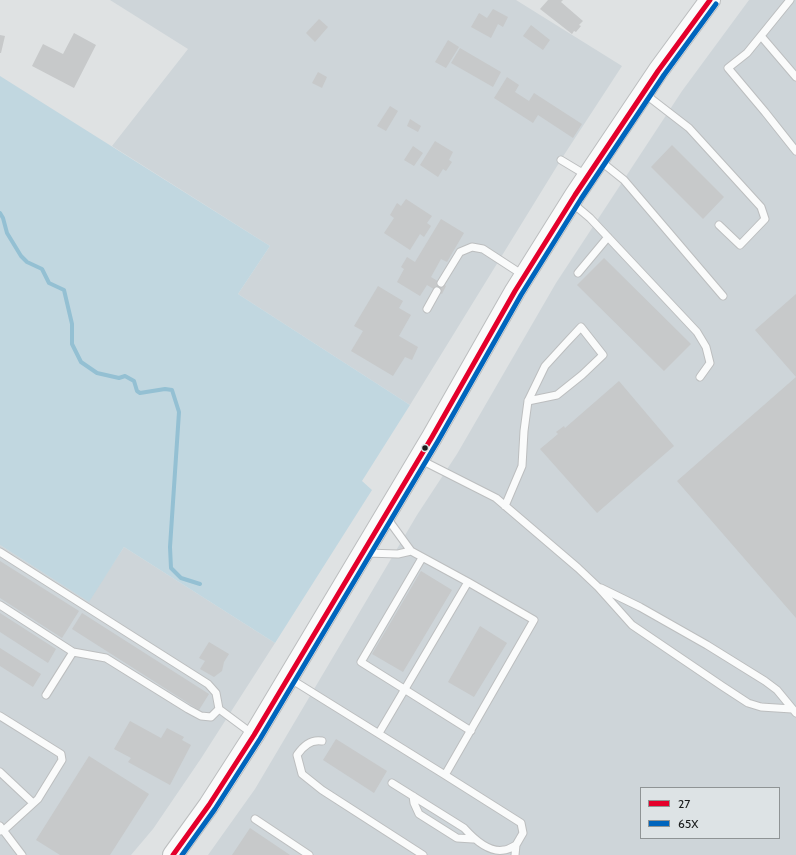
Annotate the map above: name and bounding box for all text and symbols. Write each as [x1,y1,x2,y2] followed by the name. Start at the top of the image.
[420,443,430,453] unlabelled marker
[640,787,780,839] legend
[678,796,690,811] text: 27
[678,816,698,831] text: 65X

